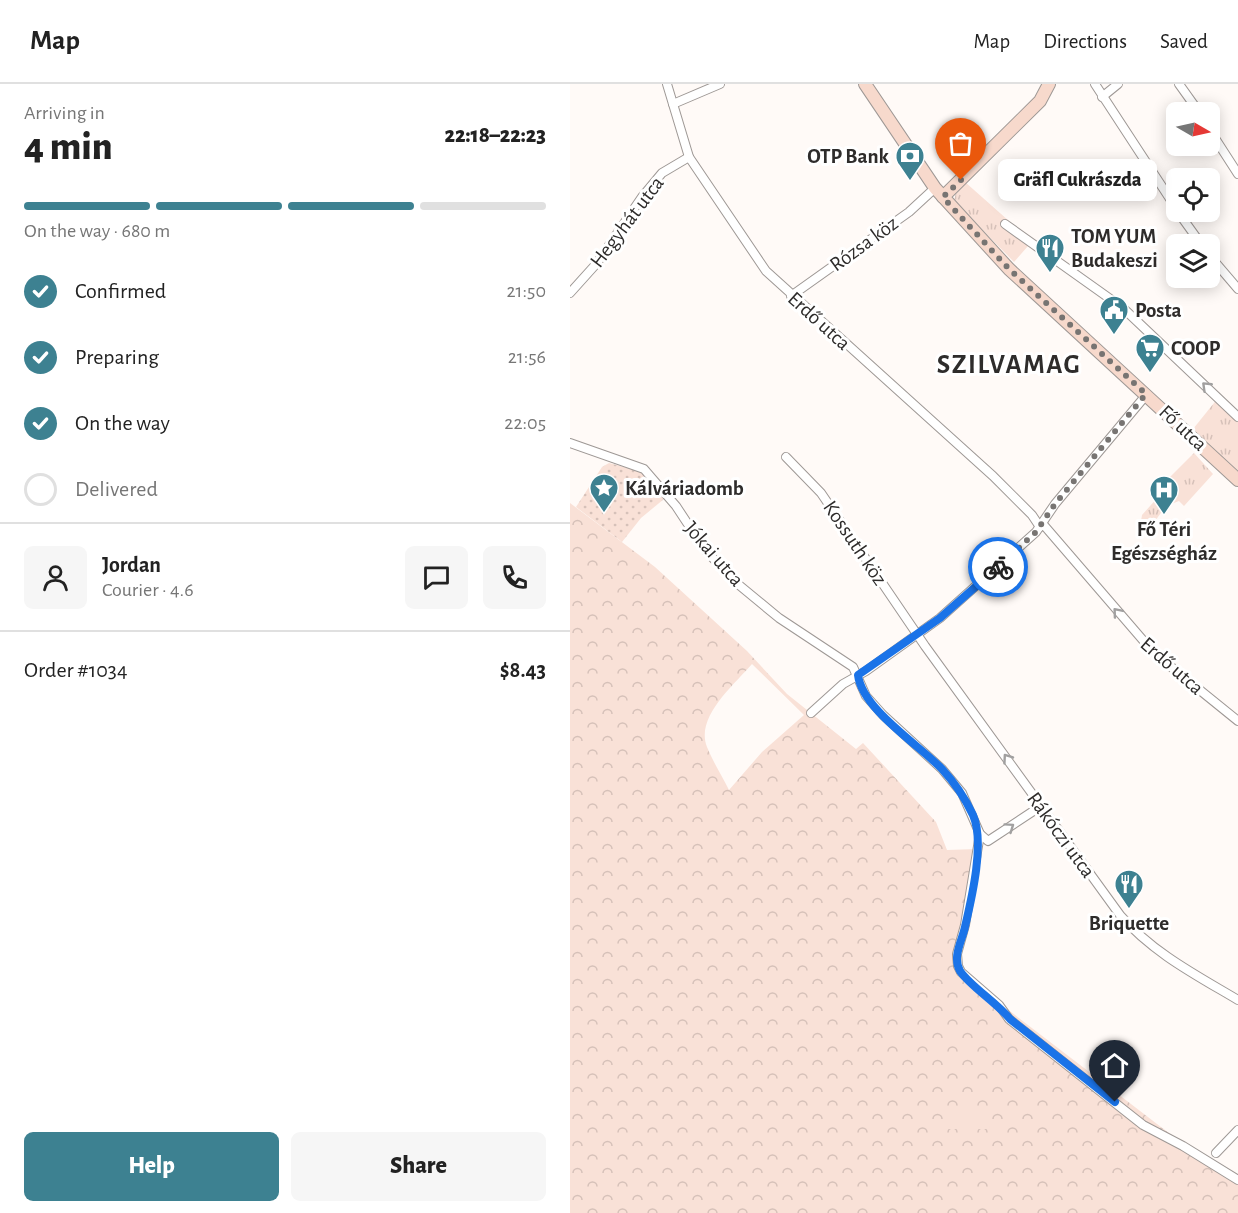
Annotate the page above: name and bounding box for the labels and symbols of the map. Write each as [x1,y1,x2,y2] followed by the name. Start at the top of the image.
[1166,102,1220,156] north arrow
[935,118,986,180] pin
[894,140,926,182] bank icon: OTP Bank
[807,146,890,167] place label: OTP Bank
[997,159,1156,201] callout: Gräfl Cukrászda
[586,172,668,271] street label: Hegyhát utca
[826,212,902,276] street label: Rózsa köz
[1071,226,1158,271] place label: TOM YUM Budakeszi
[1034,232,1066,274] restaurant icon: TOM YUM Budakeszi
[784,288,854,354] street label: Erdő utca
[1098,294,1130,336] public building icon: Posta
[1135,300,1182,321] place label: Posta
[1134,332,1166,374] supermarket icon: COOP
[1171,338,1221,359] place label: COOP
[937,351,1081,378] district label: SZILVAMAG
[1203,383,1214,394] one-way arrow
[1155,401,1211,455] street label: Fő utca
[588,472,620,514] place icon: Kálváriadomb
[1148,474,1180,516] hospital icon: Fő Téri Egészségház
[625,478,744,499] place label: Kálváriadomb
[819,497,891,589] street label: Kossuth köz
[680,517,748,591] street label: Jókai utca
[1111,519,1217,564] place label: Fő Téri Egészségház
[968,537,1028,597] courier
[1113,608,1124,619] one-way arrow
[1136,633,1208,699] street label: Erdő utca
[1003,754,1014,765] one-way arrow
[1023,788,1099,882] street label: Rákóczi utca
[1003,823,1014,834] one-way arrow
[1113,868,1145,910] restaurant icon: Briquette
[1089,913,1169,934] place label: Briquette
[1089,1040,1140,1102] pin

